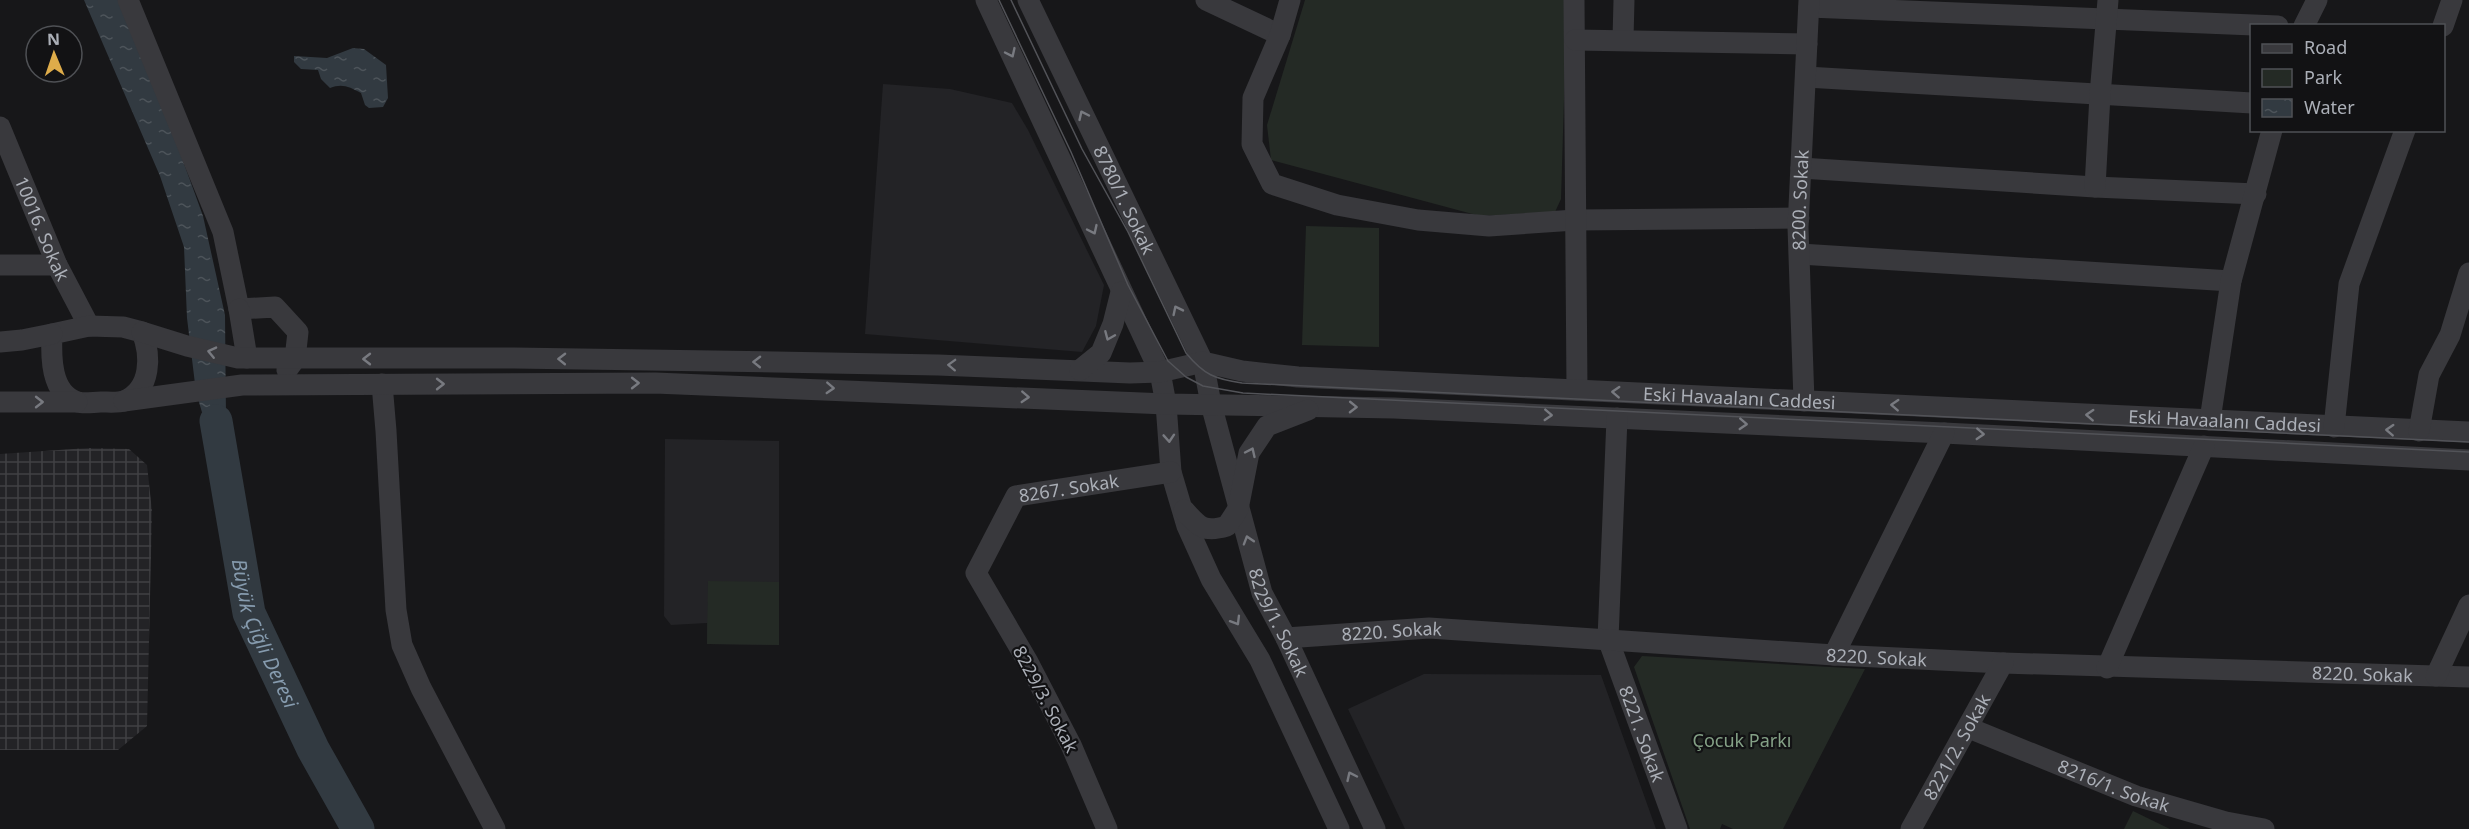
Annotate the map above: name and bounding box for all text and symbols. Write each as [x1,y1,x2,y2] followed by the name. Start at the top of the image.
[24,24,84,84] north arrow
[2250,24,2445,132] legend
[47,28,60,50] text: N
[2304,35,2347,59] text: Road
[1004,46,1016,57] one-way arrow
[2304,65,2342,89] text: Park
[2304,95,2355,119] text: Water
[1079,111,1091,122] one-way arrow
[1088,142,1161,258] street label: 8780/1. Sokak
[1786,149,1814,251] street label: 8200. Sokak
[10,173,75,285] street label: 10016. Sokak
[1085,224,1097,235] one-way arrow
[1173,306,1184,316] one-way arrow
[1104,329,1116,340] one-way arrow
[208,347,218,360] one-way arrow
[363,353,372,365] one-way arrow
[558,353,567,365] one-way arrow
[753,356,762,368] one-way arrow
[948,359,957,372] one-way arrow
[631,377,640,389] one-way arrow
[436,378,445,390] one-way arrow
[1642,381,1836,414] street label: Eski Havaalanı Caddesi
[825,382,834,395] one-way arrow
[1612,386,1621,399] one-way arrow
[1020,391,1029,404] one-way arrow
[34,396,43,408] one-way arrow
[1891,399,1900,412] one-way arrow
[1349,401,1358,413] one-way arrow
[2128,404,2322,437] street label: Eski Havaalanı Caddesi
[2085,408,2094,421] one-way arrow
[1544,409,1553,422] one-way arrow
[1738,417,1747,430] one-way arrow
[2385,423,2394,436] one-way arrow
[1975,428,1984,441] one-way arrow
[1162,433,1175,442] one-way arrow
[1244,447,1256,458] one-way arrow
[1017,468,1121,507] street label: 8267. Sokak
[1243,535,1255,546] one-way arrow
[226,556,306,713] water label: Büyük Çiğli Deresi
[1244,565,1314,681] street label: 8229/1. Sokak
[1229,615,1241,625] one-way arrow
[1341,616,1443,646] street label: 8220. Sokak
[1008,641,1084,757] street label: 8229/3. Sokak
[1826,643,1928,671] street label: 8220. Sokak
[2312,660,2414,687] street label: 8220. Sokak
[1614,682,1671,786] street label: 8221. Sokak
[1918,689,1996,804] street label: 8221/2. Sokak
[1693,728,1792,752] park label: Çocuk Parkı
[2054,753,2173,817] street label: 8216/1. Sokak
[1346,772,1358,783] one-way arrow

